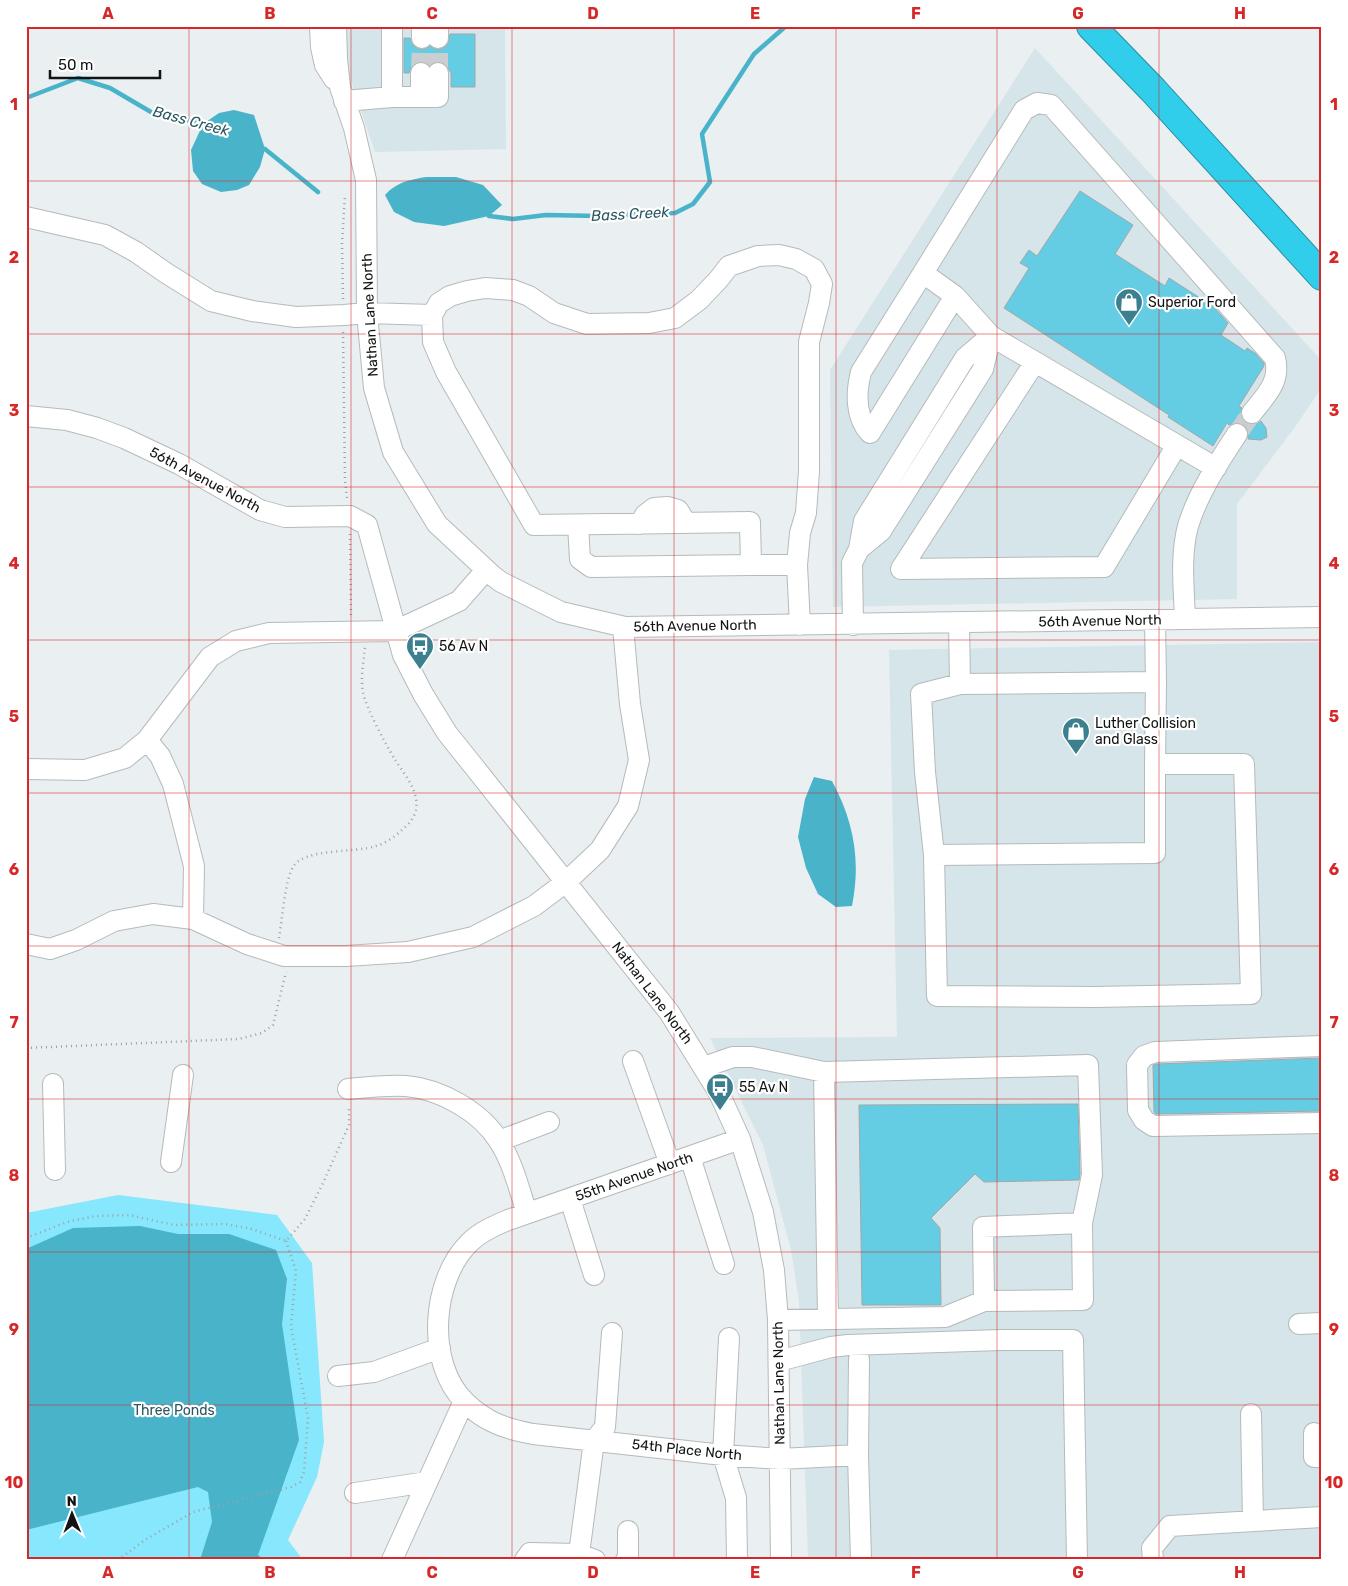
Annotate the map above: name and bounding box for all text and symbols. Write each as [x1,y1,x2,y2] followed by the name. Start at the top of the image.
[102,4,114,23] text: A
[264,4,276,23] text: B
[426,4,438,23] text: C
[587,4,599,23] text: D
[750,4,760,23] text: E
[911,4,921,23] text: F
[1072,4,1084,23] text: G
[1234,4,1246,23] text: H
[50,48,160,80] scale bar
[58,56,93,74] text: 50 m
[10,95,18,114] text: 1
[1330,95,1338,114] text: 1
[151,102,231,140] water label: Bass Creek
[591,203,670,225] water label: Bass Creek
[9,248,19,267] text: 2
[1329,248,1339,267] text: 2
[358,253,382,377] street label: Nathan Lane North
[1114,287,1144,326] shop icon: Superior Ford
[1148,294,1236,311] place label: Superior Ford
[9,401,19,420] text: 3
[1329,401,1339,420] text: 3
[147,444,263,516] street label: 56th Avenue North
[9,554,20,573] text: 4
[1329,554,1340,573] text: 4
[1038,611,1162,631] street label: 56th Avenue North
[633,616,757,636] street label: 56th Avenue North
[405,631,435,670] bus stop icon: 56 Av N
[439,638,488,655] place label: 56 Av N
[9,707,19,726] text: 5
[1329,707,1339,726] text: 5
[1095,715,1196,748] place label: Luther Collision and Glass
[1061,716,1091,755] shop icon: Luther Collision and Glass
[9,860,19,879] text: 6
[1329,860,1339,879] text: 6
[608,939,696,1047] street label: Nathan Lane North
[9,1013,19,1032] text: 7
[1329,1013,1339,1032] text: 7
[705,1072,735,1111] bus stop icon: 55 Av N
[739,1079,788,1096] place label: 55 Av N
[573,1149,695,1205] street label: 55th Avenue North
[9,1166,20,1185] text: 8
[1329,1166,1340,1185] text: 8
[9,1320,19,1339] text: 9
[1329,1320,1339,1339] text: 9
[769,1321,789,1445] street label: Nathan Lane North
[133,1402,215,1419] park label: Three Ponds
[631,1436,743,1464] street label: 54th Place North
[5,1473,24,1492] text: 10
[1325,1473,1344,1492] text: 10
[48,1488,98,1538] north arrow
[67,1493,77,1510] text: N
[102,1563,114,1582] text: A
[264,1563,276,1582] text: B
[426,1563,438,1582] text: C
[587,1563,599,1582] text: D
[750,1563,760,1582] text: E
[911,1563,921,1582] text: F
[1072,1563,1084,1582] text: G
[1234,1563,1246,1582] text: H

